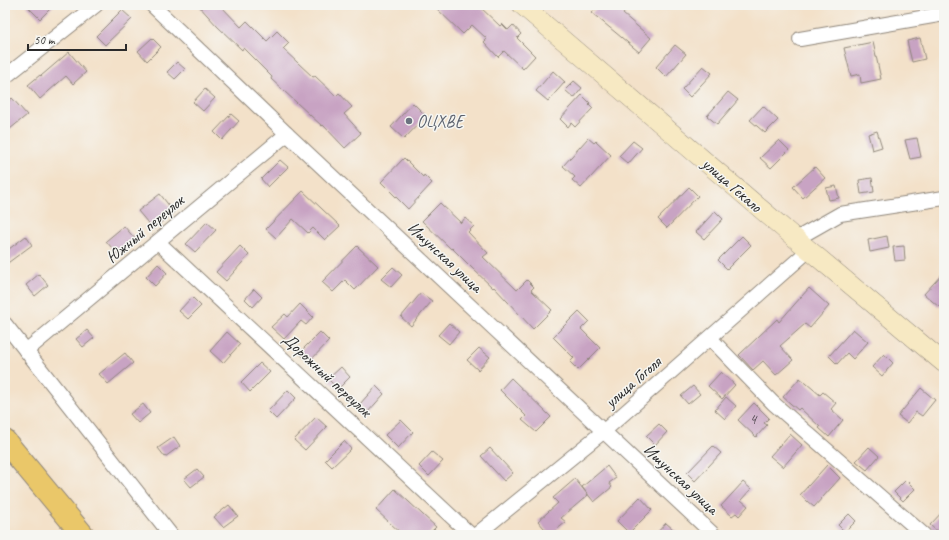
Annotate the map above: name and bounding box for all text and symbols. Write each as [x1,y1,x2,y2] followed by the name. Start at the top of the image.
[28,26,126,52] scale bar
[34,32,56,48] text: 50 m
[417,111,466,132] place label: ОЦХВЕ
[404,116,414,126] marker: ОЦХВЕ
[697,153,767,217] street label: улица Гекало
[102,189,190,268] street label: Южный переулок
[403,217,488,298] street label: Ишунская улица
[278,329,377,423] street label: Дорожный переулок
[600,351,666,413] street label: улица Гоголя
[750,410,758,429] house number: 4
[639,439,724,520] street label: Ишунская улица

